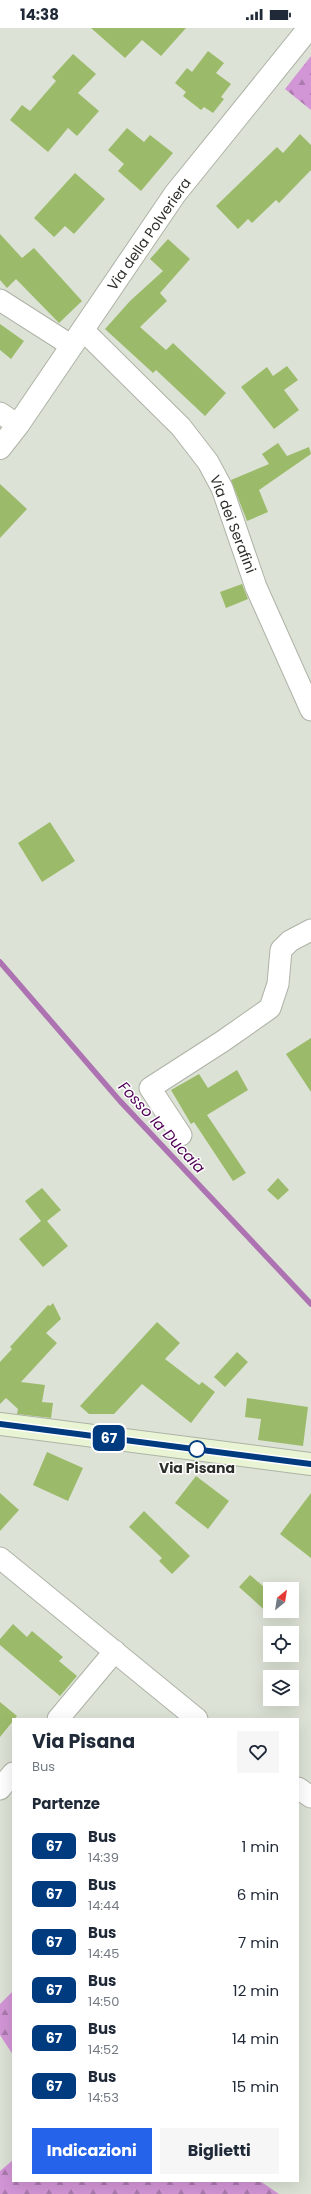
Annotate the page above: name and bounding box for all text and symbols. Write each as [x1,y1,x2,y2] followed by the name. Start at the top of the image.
[20,4,59,25] text: 14:38
[103,174,195,294] street label: Via della Polveriera
[205,472,261,576] street label: Via dei Serafini
[114,1077,210,1177] water label: Fosso la Ducaia
[91,1425,127,1451] line badge: 67
[101,1428,117,1448] text: 67
[188,1440,206,1458] marker: Via Pisana
[159,1458,235,1478] place label: Via Pisana
[263,1582,299,1618] north arrow
[263,1582,299,1706] map controls
[263,1626,299,1662] button: locate
[263,1670,299,1706] button: layers
[32,1728,135,1755] text: Via Pisana
[237,1731,279,1773] button: heart
[32,1757,55,1776] text: Bus
[32,1793,100,1814] text: Partenze
[88,1826,116,1847] text: Bus
[46,1836,62,1856] text: 67
[241,1836,279,1857] text: 1 min
[88,1848,119,1867] text: 14:39
[88,1874,116,1895] text: Bus
[46,1884,62,1904] text: 67
[237,1884,279,1905] text: 6 min
[88,1896,119,1915] text: 14:44
[88,1922,116,1943] text: Bus
[46,1932,62,1952] text: 67
[238,1932,279,1953] text: 7 min
[88,1944,119,1963] text: 14:45
[88,1970,116,1991] text: Bus
[46,1980,62,2000] text: 67
[233,1980,279,2001] text: 12 min
[88,1992,119,2011] text: 14:50
[88,2018,116,2039] text: Bus
[46,2028,62,2048] text: 67
[232,2028,279,2049] text: 14 min
[88,2040,119,2059] text: 14:52
[88,2066,116,2087] text: Bus
[46,2076,62,2096] text: 67
[232,2076,279,2097] text: 15 min
[88,2088,119,2107] text: 14:53
[32,2128,152,2174] button: Indicazioni
[160,2128,279,2174] button: Biglietti

